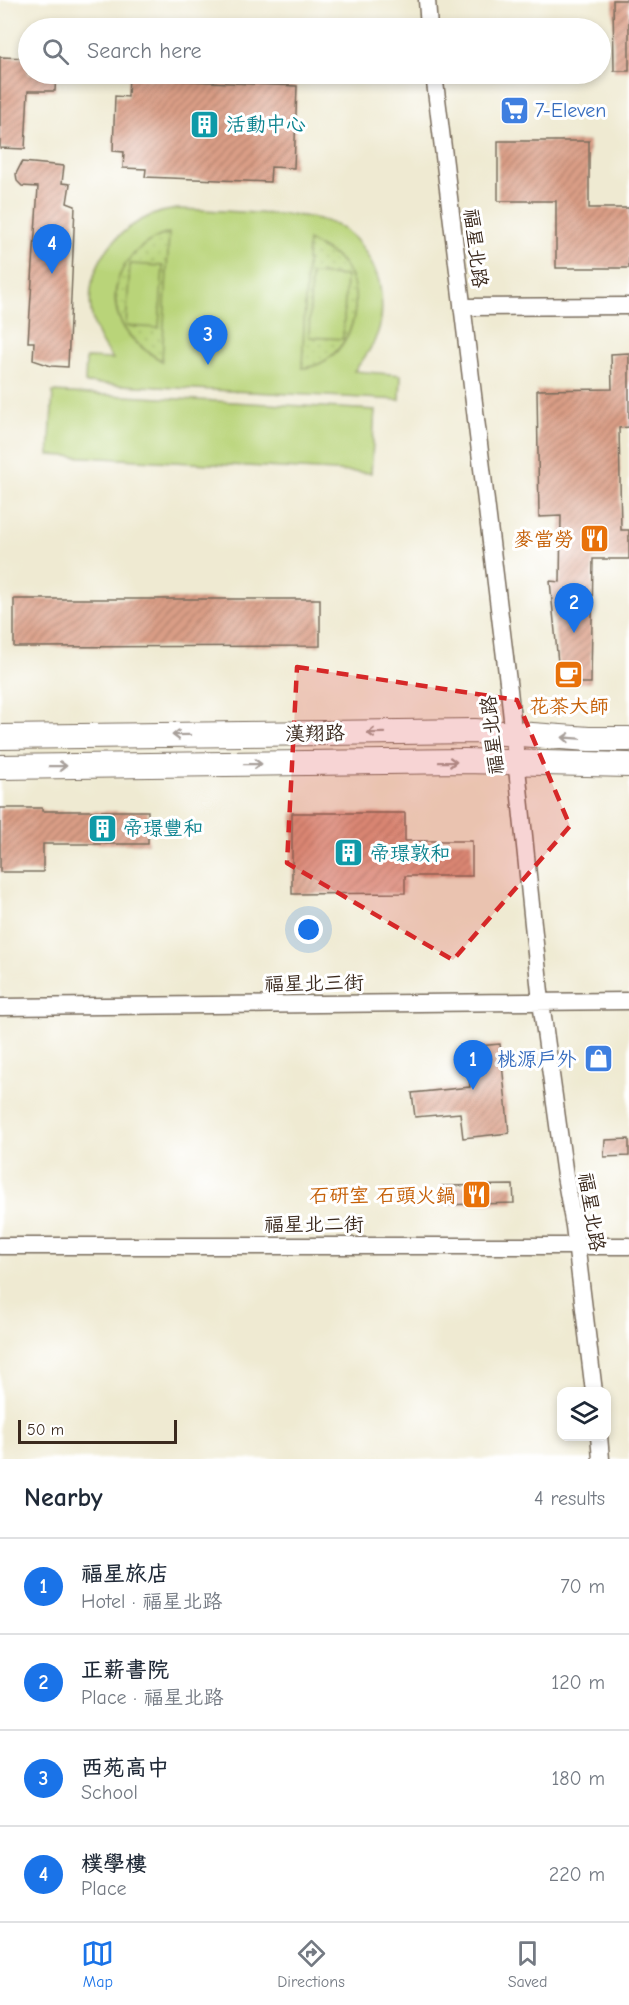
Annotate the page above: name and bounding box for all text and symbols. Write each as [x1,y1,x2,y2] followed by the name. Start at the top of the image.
[18,18,611,84] search box
[39,35,72,68] icon: search
[87,38,202,64] text: Search here
[498,94,530,126] supermarket icon: 7-Eleven
[535,99,606,122] place label: 7-Eleven
[189,108,221,140] building icon: 活動中心
[226,113,306,136] place label: 活動中心
[459,207,492,290] street label: 福星北路
[32,224,72,274] pin: 4
[188,316,228,365] pin: 3
[579,523,611,555] restaurant icon: 麥當勞
[514,528,574,551] place label: 麥當勞
[554,584,594,633] pin: 2
[553,659,585,691] cafe icon: 花茶大師
[477,693,508,776] street label: 福星北路
[529,695,609,718] place label: 花茶大師
[285,721,346,746] street label: 漢翔路
[366,727,386,738] one-way arrow
[171,729,191,741] one-way arrow
[561,732,581,743] one-way arrow
[438,756,458,767] one-way arrow
[243,758,263,770] one-way arrow
[48,760,68,772] one-way arrow
[86,812,118,844] building icon: 帝璟豐和
[123,817,203,840] place label: 帝璟豐和
[333,837,365,869] building icon: 帝璟敦和
[370,842,450,865] place label: 帝璟敦和
[294,915,323,944] your location
[264,971,364,996] street label: 福星北三街
[454,1040,492,1090] pin: 1
[582,1043,614,1075] shop icon: 桃源戶外
[497,1048,577,1071] place label: 桃源戶外
[574,1171,609,1254] street label: 福星北路
[461,1179,493,1211] restaurant icon: 石研室 石頭火鍋
[309,1184,456,1207] place label: 石研室 石頭火鍋
[264,1213,364,1236] street label: 福星北二街
[557,1387,611,1441] map controls
[557,1387,611,1441] button: layers
[18,1417,177,1444] scale bar
[27,1421,64,1439] text: 50 m
[24,1483,103,1513] text: Nearby
[534,1487,605,1510] text: 4 results
[81,1561,169,1587] text: 福星旅店
[40,1575,47,1598] text: 1
[560,1575,605,1598] text: 70 m
[81,1590,222,1613] text: Hotel · 福星北路
[81,1657,169,1683] text: 正薪書院
[39,1671,48,1694] text: 2
[551,1671,605,1694] text: 120 m
[81,1686,223,1709] text: Place · 福星北路
[81,1755,169,1781] text: 西苑高中
[39,1767,48,1790] text: 3
[551,1767,605,1790] text: 180 m
[81,1781,138,1804] text: School
[81,1851,147,1877] text: 樸學樓
[39,1863,48,1886] text: 4
[549,1863,605,1886] text: 220 m
[81,1877,127,1900] text: Place
[81,1937,114,1991] tab: Map
[277,1937,345,1991] tab: Directions
[508,1937,548,1991] tab: Saved

